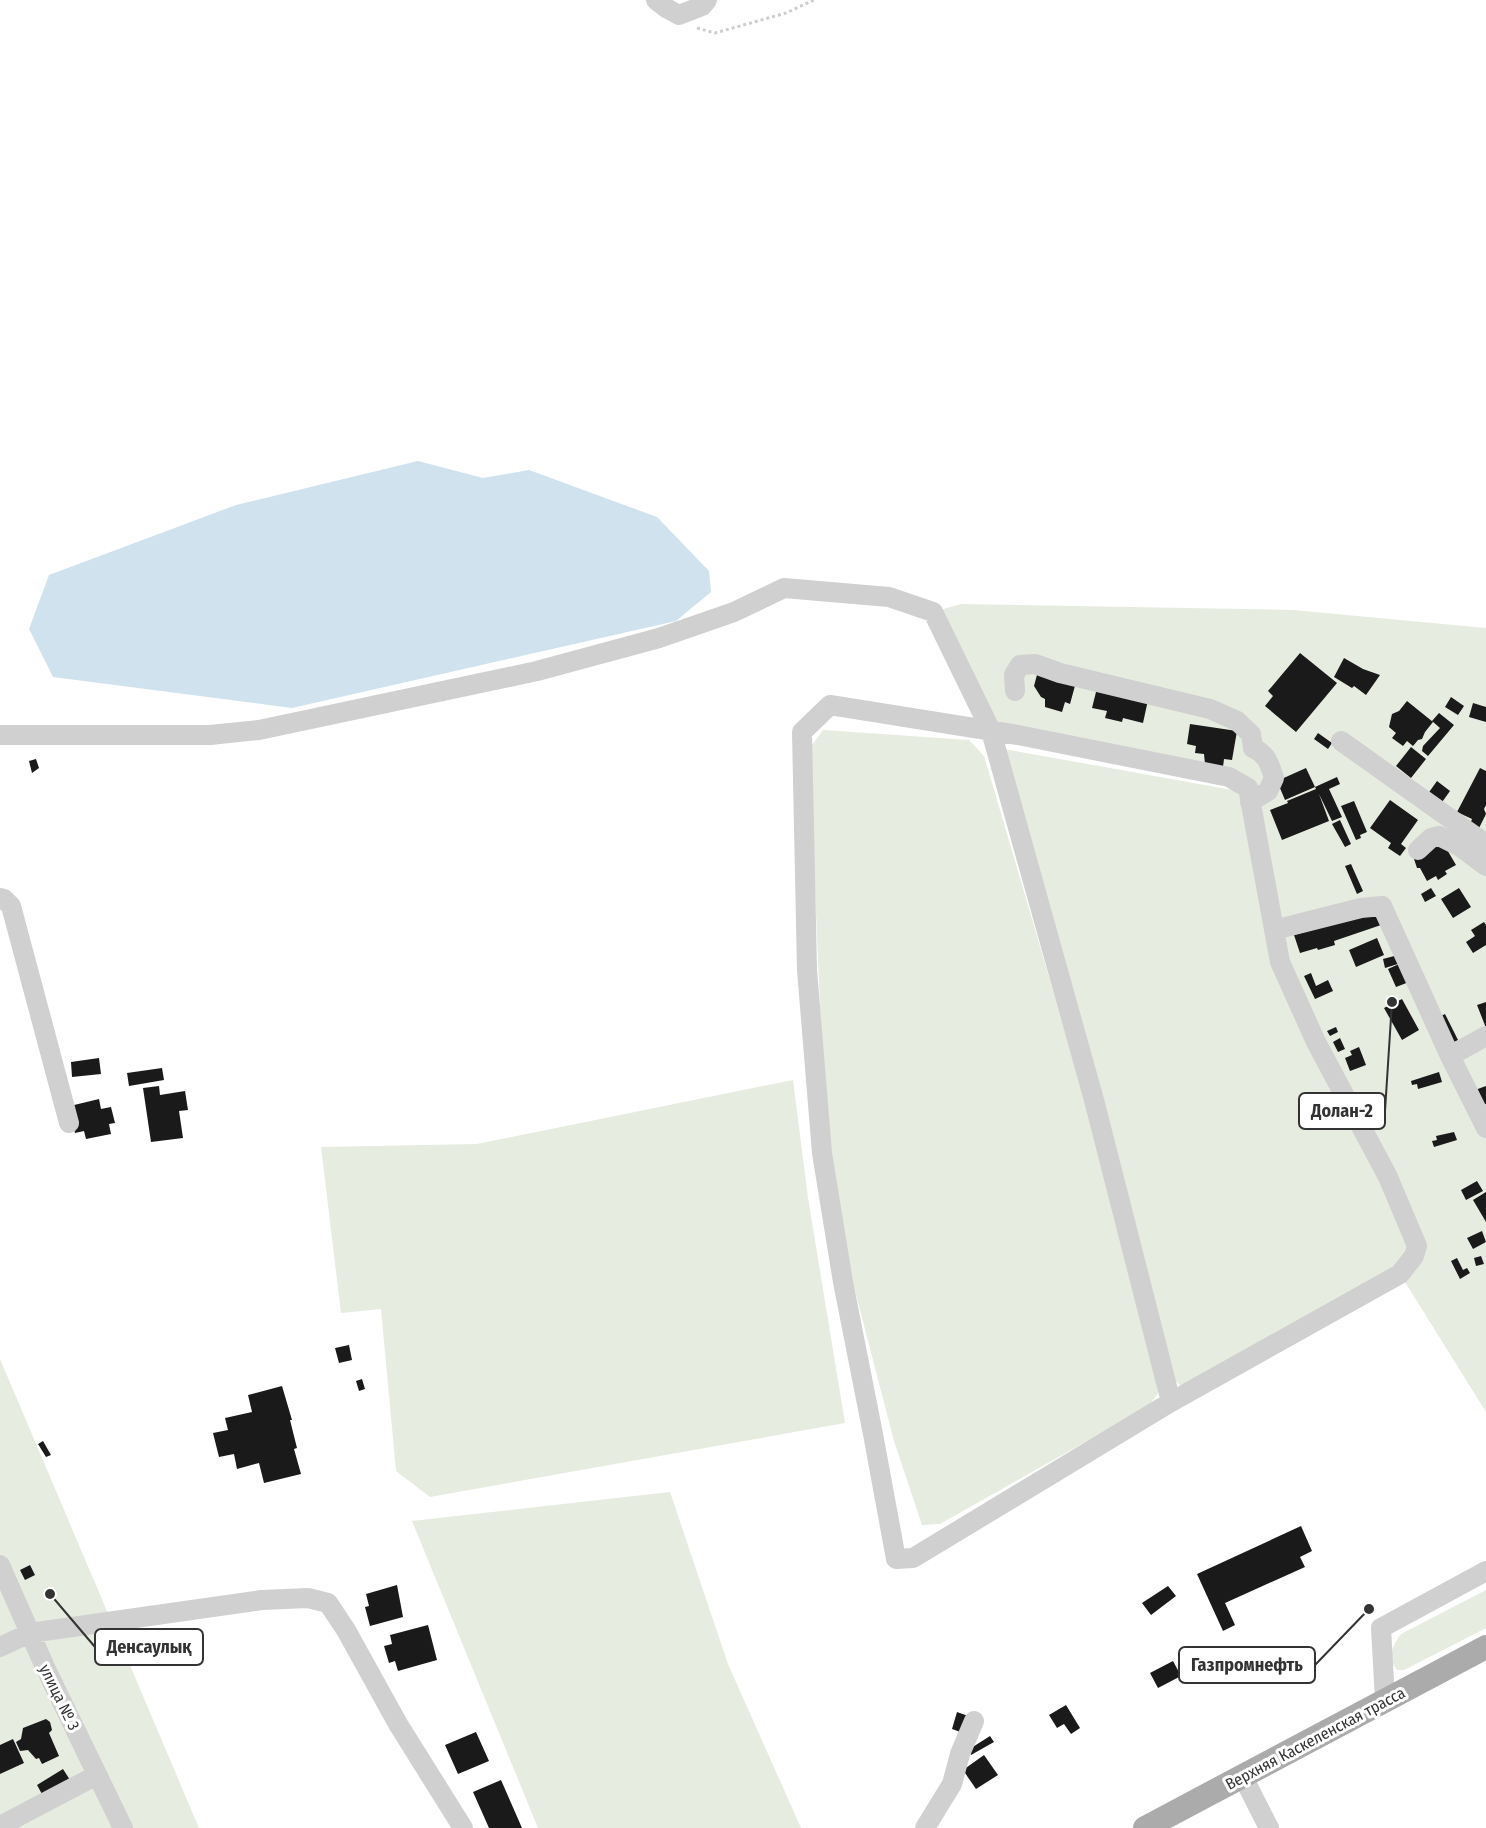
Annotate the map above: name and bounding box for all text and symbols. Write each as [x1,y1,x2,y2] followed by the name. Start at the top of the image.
[1299,1093,1385,1129] callout: Долан-2
[1310,1100,1373,1122] text: Долан-2
[95,1629,203,1665] callout: Денсаулық
[106,1636,192,1658] text: Денсаулық
[1179,1647,1315,1683] callout: Газпромнефть
[1191,1654,1303,1676] text: Газпромнефть
[35,1661,84,1733] street label: улица № 3
[1222,1683,1408,1794] street label: Верхняя Каскеленская трасса

